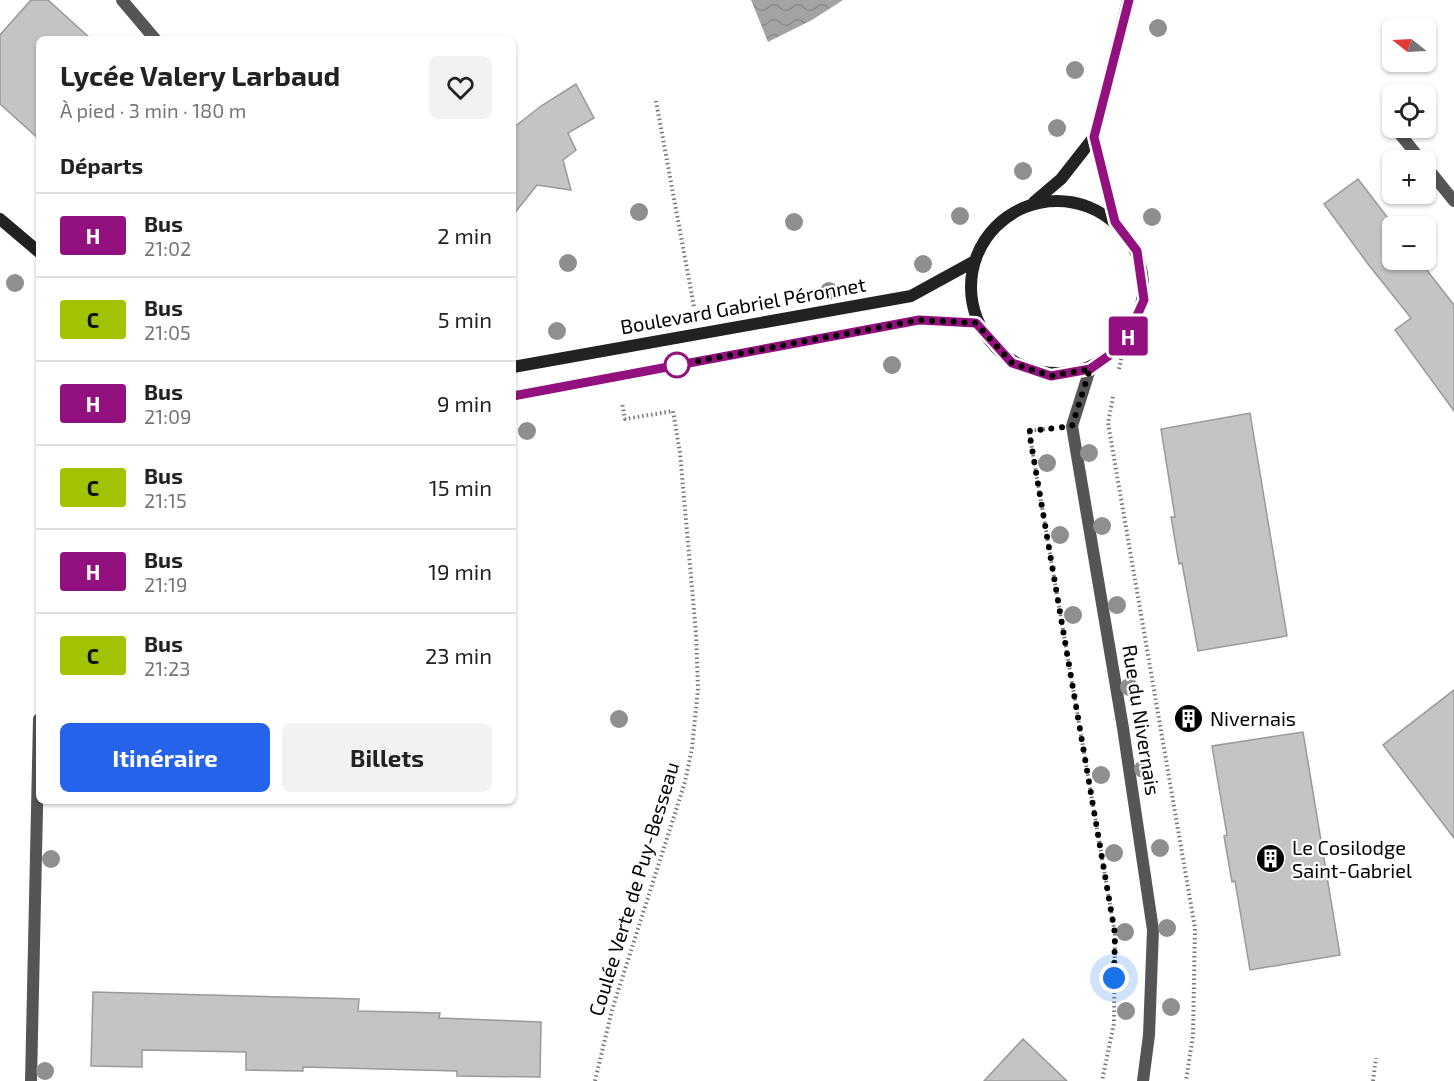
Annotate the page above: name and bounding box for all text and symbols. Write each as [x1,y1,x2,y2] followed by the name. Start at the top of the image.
[1382,18,1436,72] north arrow
[1382,18,1436,270] map controls
[429,56,492,119] button: heart
[60,58,340,92] text: Lycée Valery Larbaud
[1382,84,1436,138] button: locate
[60,98,246,122] text: À pied · 3 min · 180 m
[1382,150,1436,204] button: +
[60,152,143,178] text: Départs
[144,210,183,236] text: Bus
[1382,216,1436,270] button: −
[437,222,492,248] text: 2 min
[86,223,100,248] text: H
[144,236,191,260] text: 21:02
[618,272,868,338] street label: Boulevard Gabriel Péronnet
[144,294,183,320] text: Bus
[438,306,492,332] text: 5 min
[87,307,99,332] text: C
[1108,316,1148,356] line badge: H
[144,320,191,344] text: 21:05
[1121,324,1135,349] text: H
[664,352,690,378] unlabelled marker
[144,378,183,404] text: Bus
[437,390,492,416] text: 9 min
[86,391,100,416] text: H
[144,404,191,428] text: 21:09
[144,462,183,488] text: Bus
[429,474,492,500] text: 15 min
[87,475,99,500] text: C
[144,488,187,512] text: 21:15
[144,546,183,572] text: Bus
[428,558,492,584] text: 19 min
[86,559,100,584] text: H
[144,572,187,596] text: 21:19
[144,630,183,656] text: Bus
[425,642,492,668] text: 23 min
[87,643,99,668] text: C
[1118,643,1166,797] street label: Rue du Nivernais
[144,656,190,680] text: 21:23
[1173,703,1205,735] building icon: Nivernais
[1210,706,1296,730] place label: Nivernais
[60,723,270,792] button: Itinéraire
[282,723,492,792] button: Billets
[583,759,683,1019] street label: Coulée Verte de Puy-Besseau
[1292,835,1412,882] place label: Le Cosilodge Saint-Gabriel
[1255,843,1287,875] building icon: Le Cosilodge Saint-Gabriel
[1099,963,1129,993] your location

